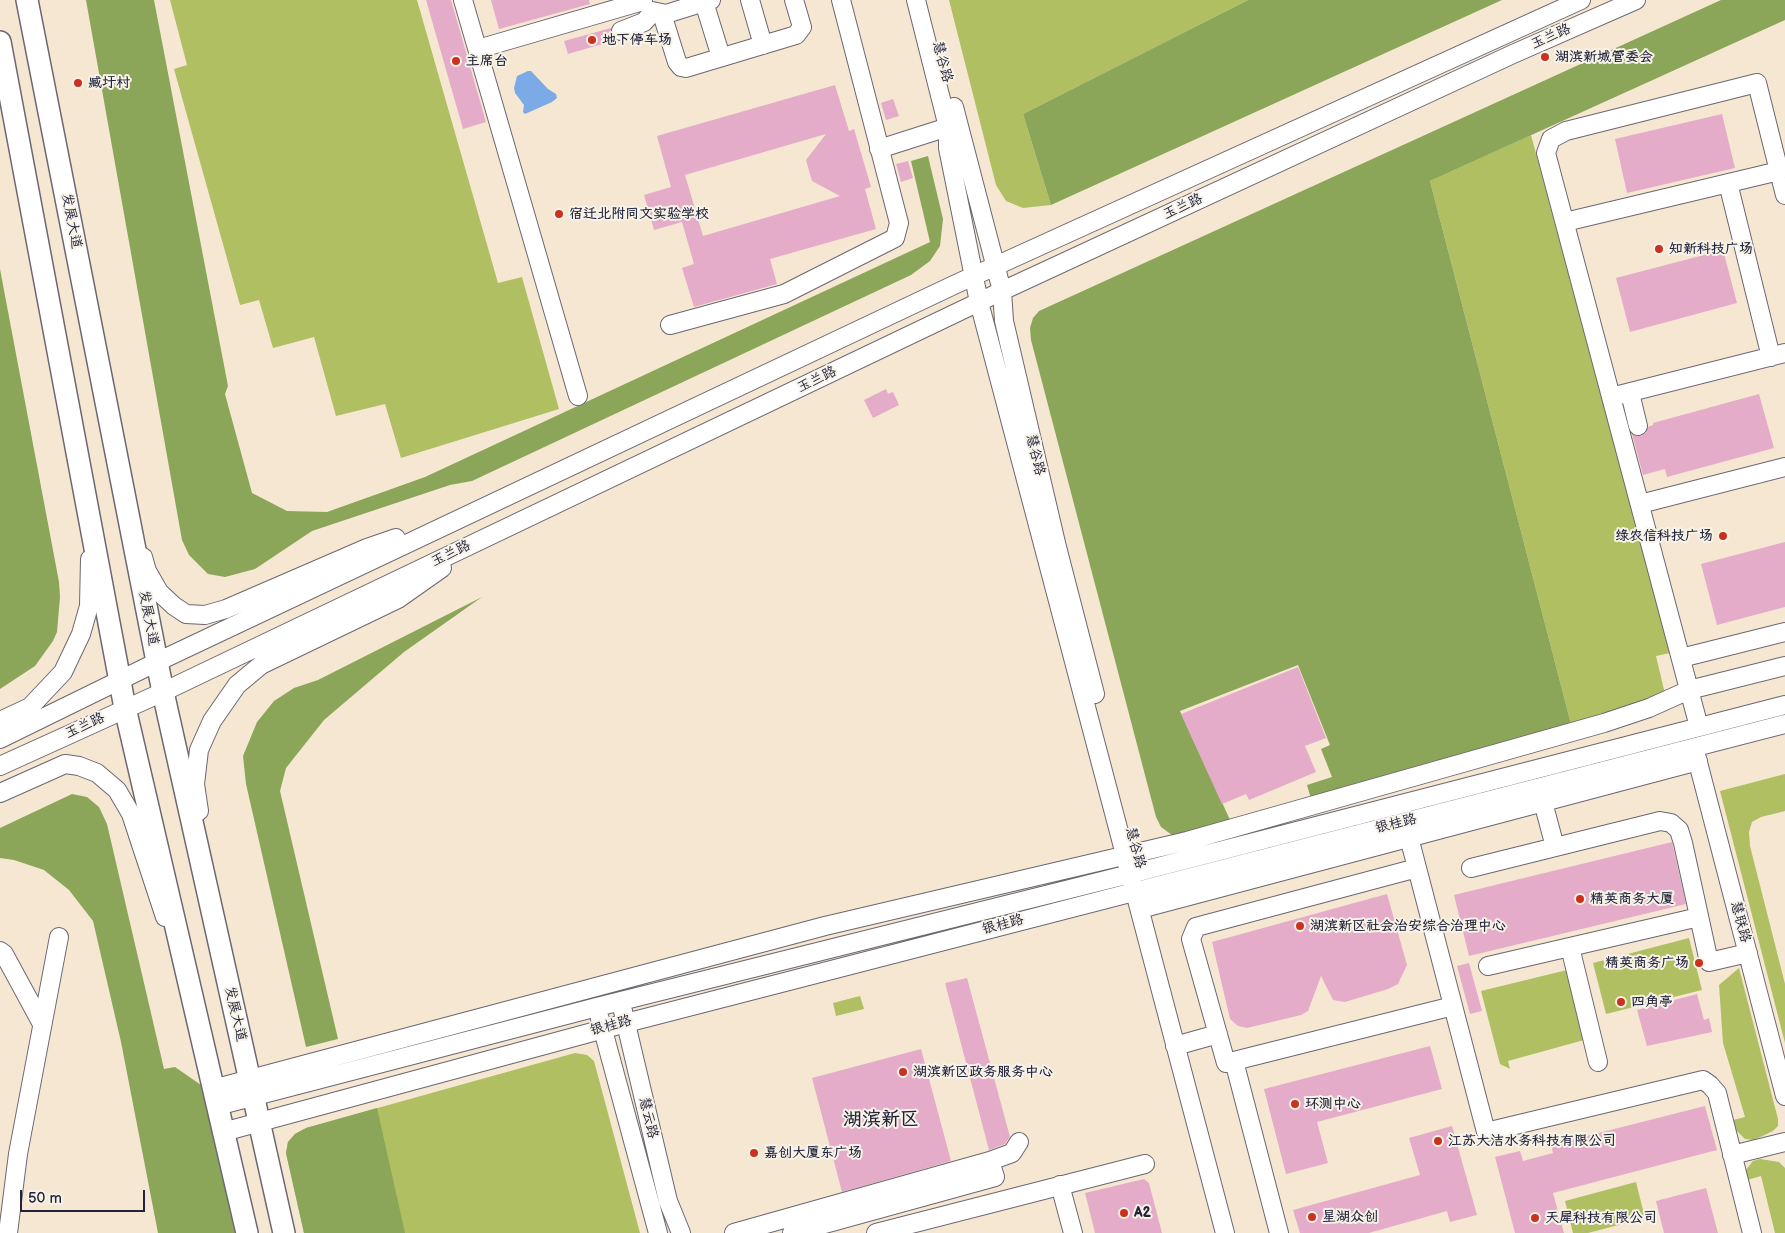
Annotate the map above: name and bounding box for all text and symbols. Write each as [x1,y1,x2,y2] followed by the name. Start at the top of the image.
[1528,21,1574,53] street label: 玉兰路
[602,32,672,48] place label: 地下停车场
[586,34,598,46] marker: 地下停车场
[928,40,956,84] street label: 慧谷路
[1555,49,1653,65] place label: 湖滨新城管委会
[1539,51,1551,63] marker: 湖滨新城管委会
[466,53,508,69] place label: 主席台
[450,55,462,67] marker: 主席台
[88,75,130,91] place label: 臧圩村
[72,77,84,89] marker: 臧圩村
[1160,191,1206,223] street label: 玉兰路
[57,192,85,250] street label: 发展大道
[569,206,709,222] place label: 宿迁北附同文实验学校
[553,208,565,220] marker: 宿迁北附同文实验学校
[1669,241,1753,257] place label: 知新科技广场
[1653,243,1665,255] marker: 知新科技广场
[794,363,840,397] street label: 玉兰路
[1022,433,1048,477] street label: 慧谷路
[1615,528,1713,544] place label: 绿农信科技广场
[1717,530,1729,542] marker: 绿农信科技广场
[428,537,474,571] street label: 玉兰路
[134,589,162,647] street label: 发展大道
[62,710,108,742] street label: 玉兰路
[1374,811,1418,837] street label: 银桂路
[1121,826,1149,870] street label: 慧谷路
[1590,891,1674,907] place label: 精英商务大厦
[1574,893,1586,905] marker: 精英商务大厦
[1726,900,1754,944] street label: 慧联路
[981,911,1025,939] street label: 银桂路
[1310,918,1506,934] place label: 湖滨新区社会治安综合治理中心
[1294,920,1306,932] marker: 湖滨新区社会治安综合治理中心
[1605,955,1689,971] place label: 精英商务广场
[1693,957,1705,969] marker: 精英商务广场
[221,985,249,1043] street label: 发展大道
[1631,994,1673,1010] place label: 四角亭
[1615,996,1627,1008] marker: 四角亭
[589,1012,633,1040] street label: 银桂路
[913,1064,1053,1080] place label: 湖滨新区政务服务中心
[897,1066,909,1078] marker: 湖滨新区政务服务中心
[635,1096,661,1140] street label: 慧云路
[1305,1096,1361,1112] place label: 环测中心
[1289,1098,1301,1110] marker: 环测中心
[843,1109,919,1131] district label: 湖滨新区
[1448,1133,1616,1149] place label: 江苏大洁水务科技有限公司
[1432,1135,1444,1147] marker: 江苏大洁水务科技有限公司
[764,1145,862,1161] place label: 嘉创大厦东广场
[748,1147,760,1159] marker: 嘉创大厦东广场
[22,1180,148,1212] scale bar
[28,1189,62,1208] text: 50 m
[1134,1205,1151,1221] place label: A2
[1118,1207,1130,1219] marker: A2
[1322,1209,1378,1225] place label: 星湖众创
[1545,1210,1657,1226] place label: 天犀科技有限公司
[1306,1211,1318,1223] marker: 星湖众创
[1529,1212,1541,1224] marker: 天犀科技有限公司

